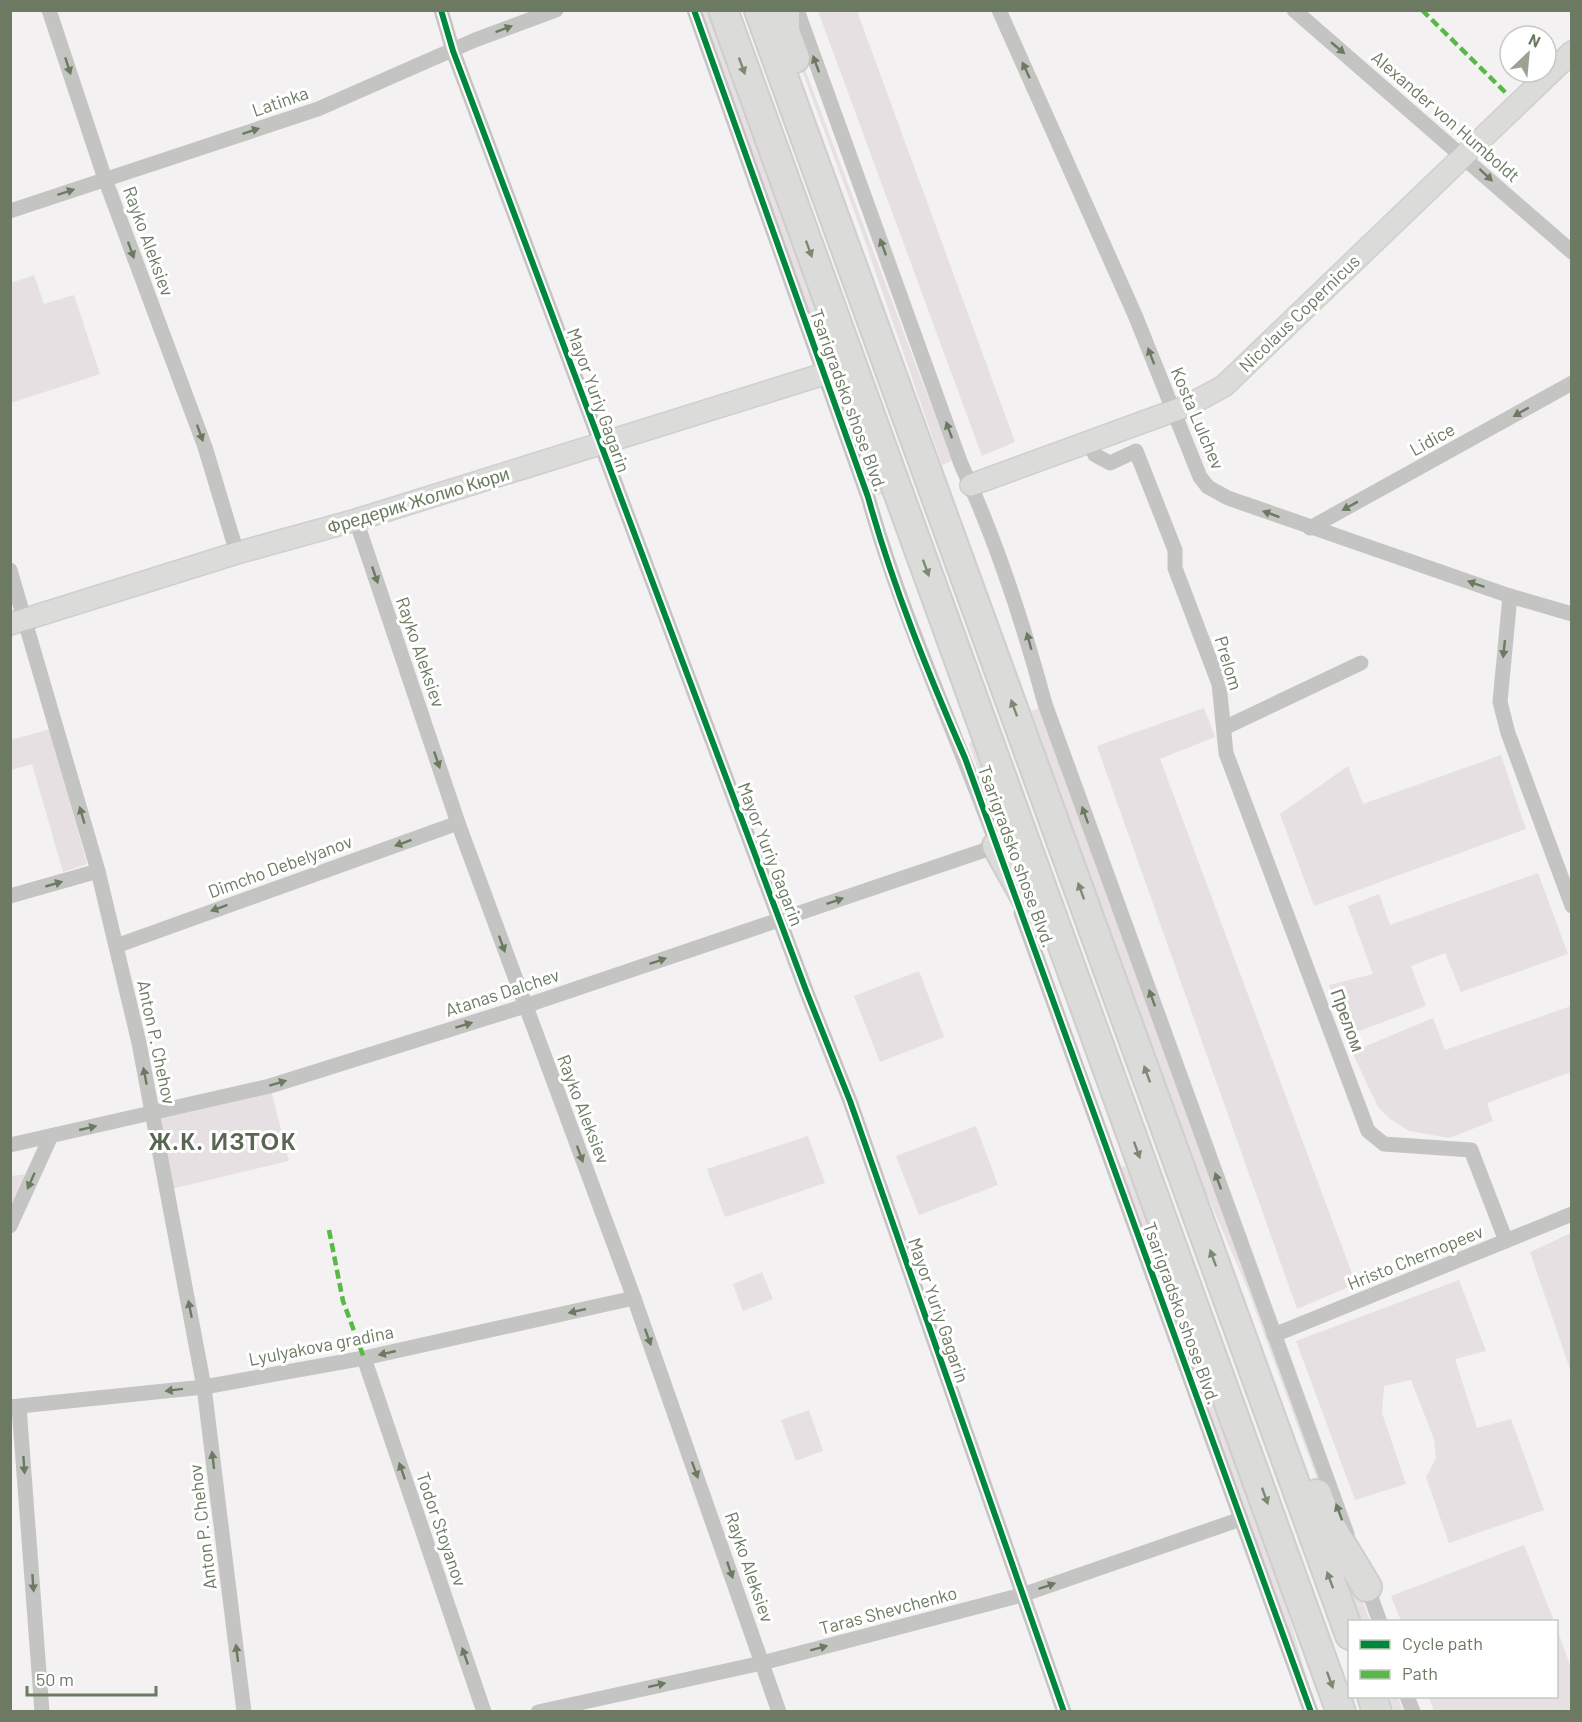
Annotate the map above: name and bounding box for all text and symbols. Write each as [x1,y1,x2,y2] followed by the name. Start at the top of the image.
[495,24,513,34] one-way arrow
[1498,24,1558,84] north arrow
[1526,29,1544,51] text: N
[1330,42,1346,55] one-way arrow
[1367,46,1525,186] street label: Alexander von Humboldt
[811,55,820,73] one-way arrow
[63,57,73,75] one-way arrow
[738,57,748,75] one-way arrow
[1021,61,1031,79] one-way arrow
[249,81,311,121] street label: Latinka
[242,126,260,135] one-way arrow
[1478,168,1493,181] one-way arrow
[119,183,179,299] street label: Rayko Aleksiev
[57,187,75,197] one-way arrow
[877,238,887,256] one-way arrow
[804,240,814,258] one-way arrow
[127,241,137,259] one-way arrow
[1234,250,1364,376] street label: Nicolaus Copernicus
[806,306,892,494] street label: Tsarigradsko shose Blvd.
[563,325,635,475] street label: Mayor Yuriy Gagarin
[1146,347,1155,365] one-way arrow
[1167,363,1230,473] street label: Kosta Lulchev
[1512,407,1529,417] one-way arrow
[1406,418,1458,460] street label: Lidice
[944,421,954,439] one-way arrow
[195,424,205,442] one-way arrow
[324,462,512,538] street label: Фредерик Жолио Кюри
[1342,501,1359,511] one-way arrow
[1262,508,1280,518] one-way arrow
[922,559,932,577] one-way arrow
[370,566,380,584] one-way arrow
[1466,579,1484,589] one-way arrow
[392,594,450,710] street label: Rayko Aleksiev
[1023,632,1033,650] one-way arrow
[1210,633,1248,693] street label: Prelom
[1499,639,1508,658] one-way arrow
[1009,699,1019,717] one-way arrow
[432,751,442,769] one-way arrow
[974,762,1060,950] street label: Tsarigradsko shose Blvd.
[733,779,809,929] street label: Mayor Yuriy Gagarin
[1080,805,1090,823] one-way arrow
[77,806,86,824] one-way arrow
[205,830,356,902] street label: Dimcho Debelyanov
[394,838,412,848] one-way arrow
[45,879,63,888] one-way arrow
[1075,882,1085,900] one-way arrow
[826,896,844,906] one-way arrow
[210,904,228,914] one-way arrow
[498,935,507,953] one-way arrow
[649,956,667,965] one-way arrow
[442,963,562,1021] street label: Atanas Dalchev
[133,978,181,1107] street label: Anton P. Chehov
[1326,985,1370,1055] street label: Прелом
[1146,989,1156,1007] one-way arrow
[455,1020,473,1029] one-way arrow
[553,1051,615,1167] street label: Rayko Aleksiev
[1141,1065,1151,1083] one-way arrow
[140,1066,149,1085] one-way arrow
[269,1078,287,1087] one-way arrow
[79,1123,98,1132] one-way arrow
[148,1126,297,1155] district label: Ж.К. ИЗТОК
[1132,1141,1142,1159] one-way arrow
[576,1145,586,1163] one-way arrow
[26,1172,35,1189] one-way arrow
[1213,1172,1222,1190] one-way arrow
[1139,1219,1225,1407] street label: Tsarigradsko shose Blvd.
[1344,1220,1487,1294] street label: Hristo Chernopeev
[904,1235,974,1385] street label: Mayor Yuriy Gagarin
[1208,1249,1218,1267] one-way arrow
[185,1299,194,1318] one-way arrow
[567,1307,586,1316] one-way arrow
[247,1320,395,1370] street label: Lyulyakova gradina
[643,1328,653,1346] one-way arrow
[377,1349,396,1358] one-way arrow
[164,1386,183,1395] one-way arrow
[209,1450,218,1469] one-way arrow
[19,1456,29,1475] one-way arrow
[397,1462,407,1480] one-way arrow
[691,1462,701,1480] one-way arrow
[183,1463,221,1591] street label: Anton P. Chehov
[412,1469,472,1590] street label: Todor Stoyanov
[1260,1488,1270,1506] one-way arrow
[1334,1503,1344,1521] one-way arrow
[721,1509,779,1625] street label: Rayko Aleksiev
[726,1561,736,1579] one-way arrow
[1324,1571,1334,1589] one-way arrow
[28,1574,37,1593] one-way arrow
[817,1581,959,1639] street label: Taras Shevchenko
[1038,1581,1056,1590] one-way arrow
[1348,1620,1558,1698] legend
[1402,1632,1483,1654] text: Cycle path
[810,1643,828,1653] one-way arrow
[232,1644,242,1663] one-way arrow
[460,1647,469,1665] one-way arrow
[27,1659,156,1697] scale bar
[1402,1662,1438,1684] text: Path
[36,1668,74,1690] text: 50 m
[1326,1671,1336,1689] one-way arrow
[648,1680,666,1690] one-way arrow

